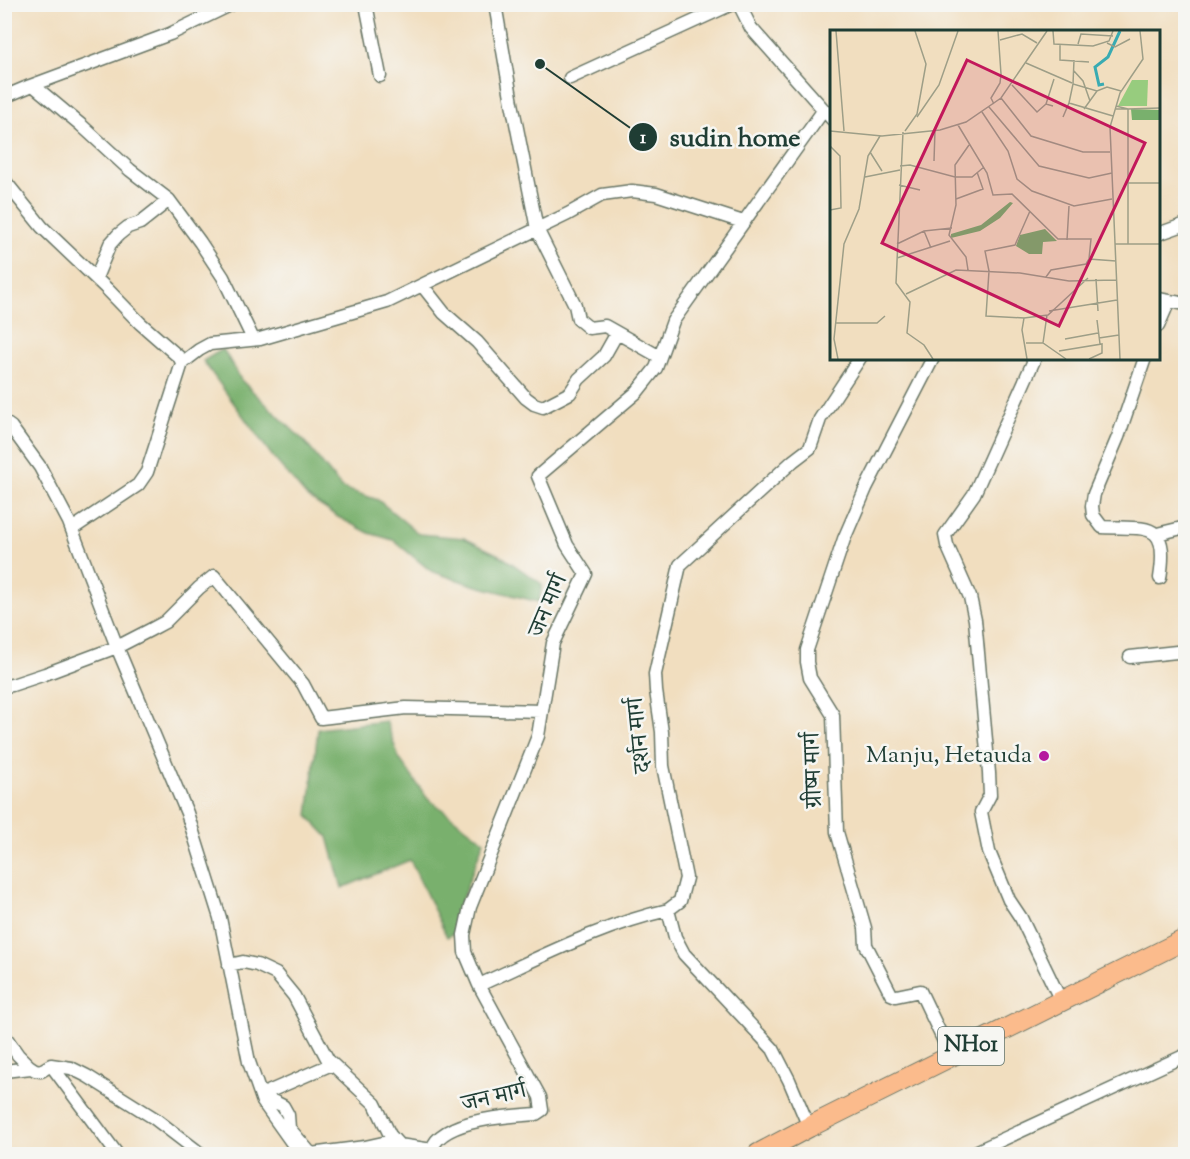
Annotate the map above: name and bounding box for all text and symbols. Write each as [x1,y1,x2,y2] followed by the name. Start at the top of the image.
[830,30,1160,360] inset map
[628,115,813,159] callout: sudin home
[670,121,800,158] text: sudin home
[640,126,647,152] text: 1
[520,568,578,644] street label: जन मार्ग
[619,694,661,775] street label: दर्शन मार्ग
[796,730,832,809] street label: ग्रीष्म मार्ग
[866,739,1032,773] place label: Manju, Hetauda
[1037,749,1051,763] marker: Manju, Hetauda
[938,1027,1004,1065] road number: NH01
[457,1074,531,1122] street label: जन मार्ग

